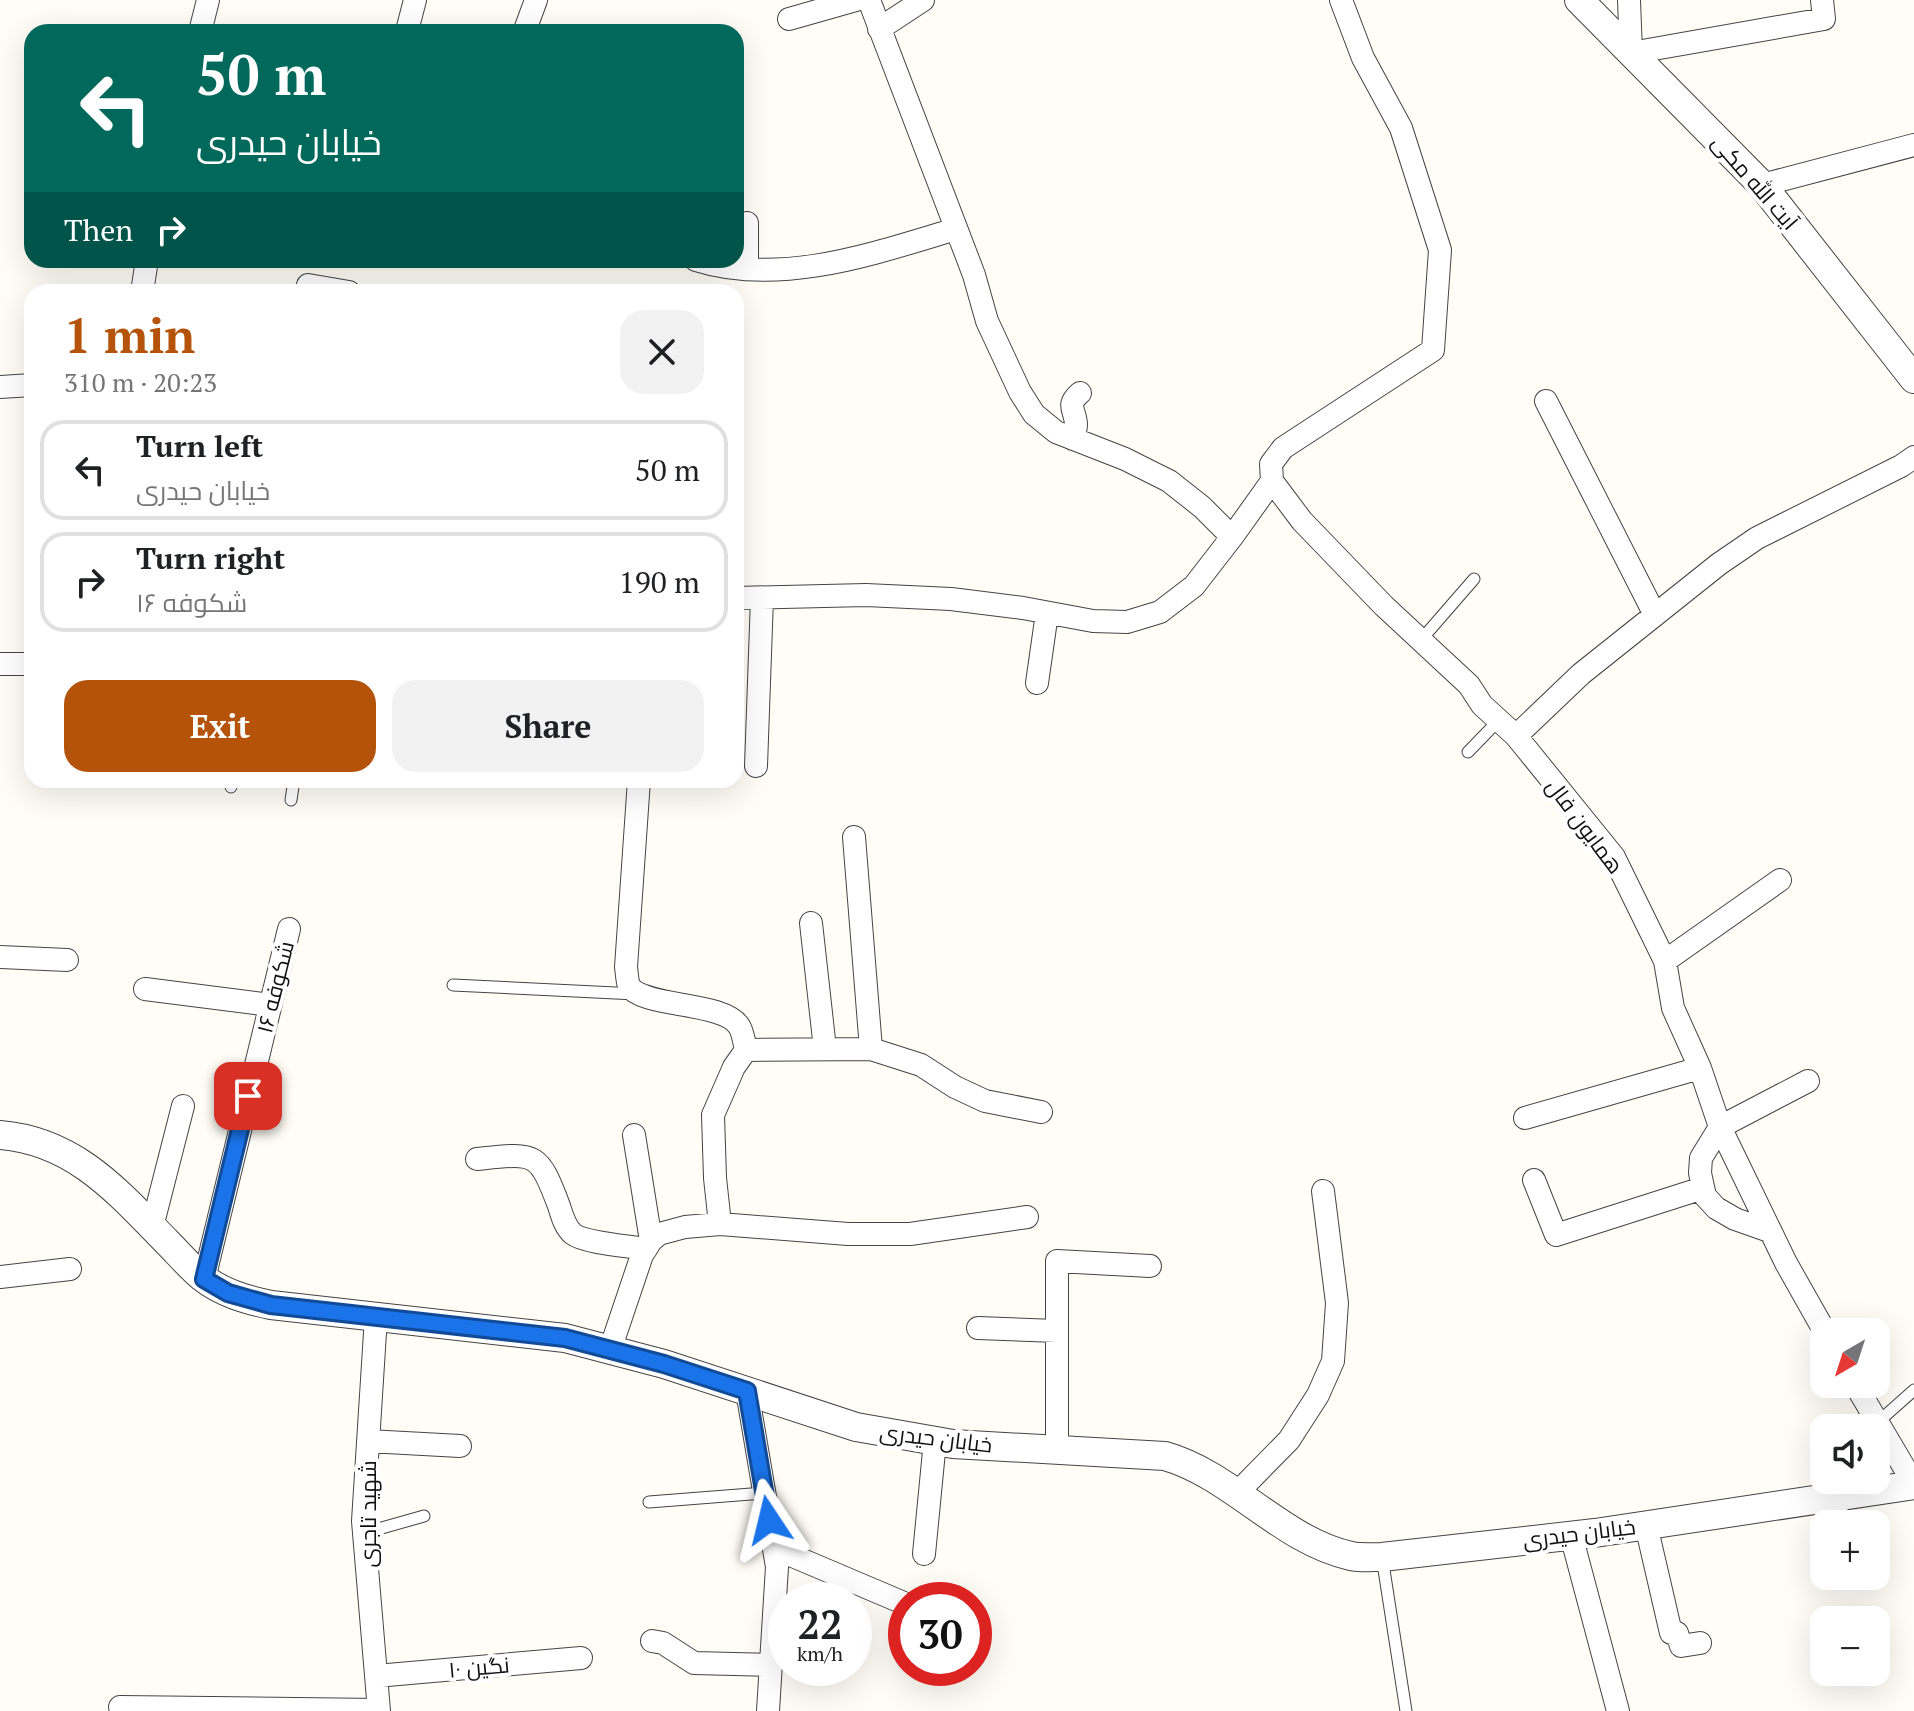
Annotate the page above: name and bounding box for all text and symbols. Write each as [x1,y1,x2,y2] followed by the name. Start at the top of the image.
[196,37,326,111] text: 50 m
[64,56,168,160] icon: left
[196,118,382,165] text: خیابان حیدری
[1706,128,1805,236] street label: آیت الله مکی
[149,208,193,252] icon: right
[64,210,133,250] text: Then
[64,303,195,367] text: 1 min
[620,310,704,394] button: close
[64,365,217,399] text: 310 m · 20:23
[136,426,263,466] text: Turn left
[68,448,112,492] icon: left
[635,450,700,490] text: 50 m
[136,473,270,507] text: خیابان حیدری
[136,538,285,578] text: Turn right
[68,560,112,604] icon: right
[619,562,700,602] text: 190 m
[136,585,247,619] text: شکوفه ۱۶
[64,680,376,772] button: Exit
[392,680,704,772] button: Share
[1540,772,1631,879] street label: همایون فال
[249,938,300,1036] street label: شکوفه ۱۶
[214,1062,282,1130] pin
[226,1074,270,1118] icon: arrive
[1810,1318,1890,1398] north arrow
[1810,1318,1890,1686] map controls
[1810,1414,1890,1494] button: sound
[878,1416,994,1459] street label: خیابان حیدری
[353,1460,382,1568] street label: شهید تاجری
[727,1478,811,1562] position arrow
[1810,1510,1890,1590] button: +
[1521,1511,1637,1554] street label: خیابان حیدری
[888,1582,992,1686] speed limit sign: 30
[797,1597,843,1650] text: 22
[1810,1606,1890,1686] button: −
[797,1640,843,1667] text: km/h
[447,1649,511,1684] street label: نگین ۱۰

